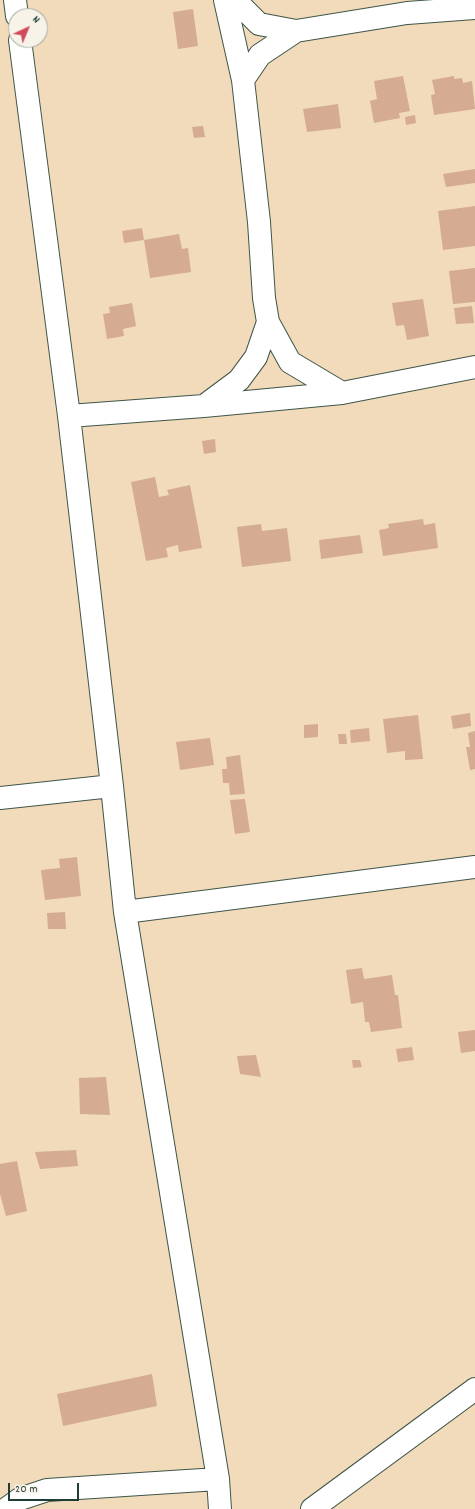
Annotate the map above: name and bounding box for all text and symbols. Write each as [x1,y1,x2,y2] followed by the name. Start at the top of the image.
[8,8,48,48] north arrow
[28,12,43,28] text: N
[10,1475,81,1501] scale bar
[15,1481,38,1498] text: 20 m

